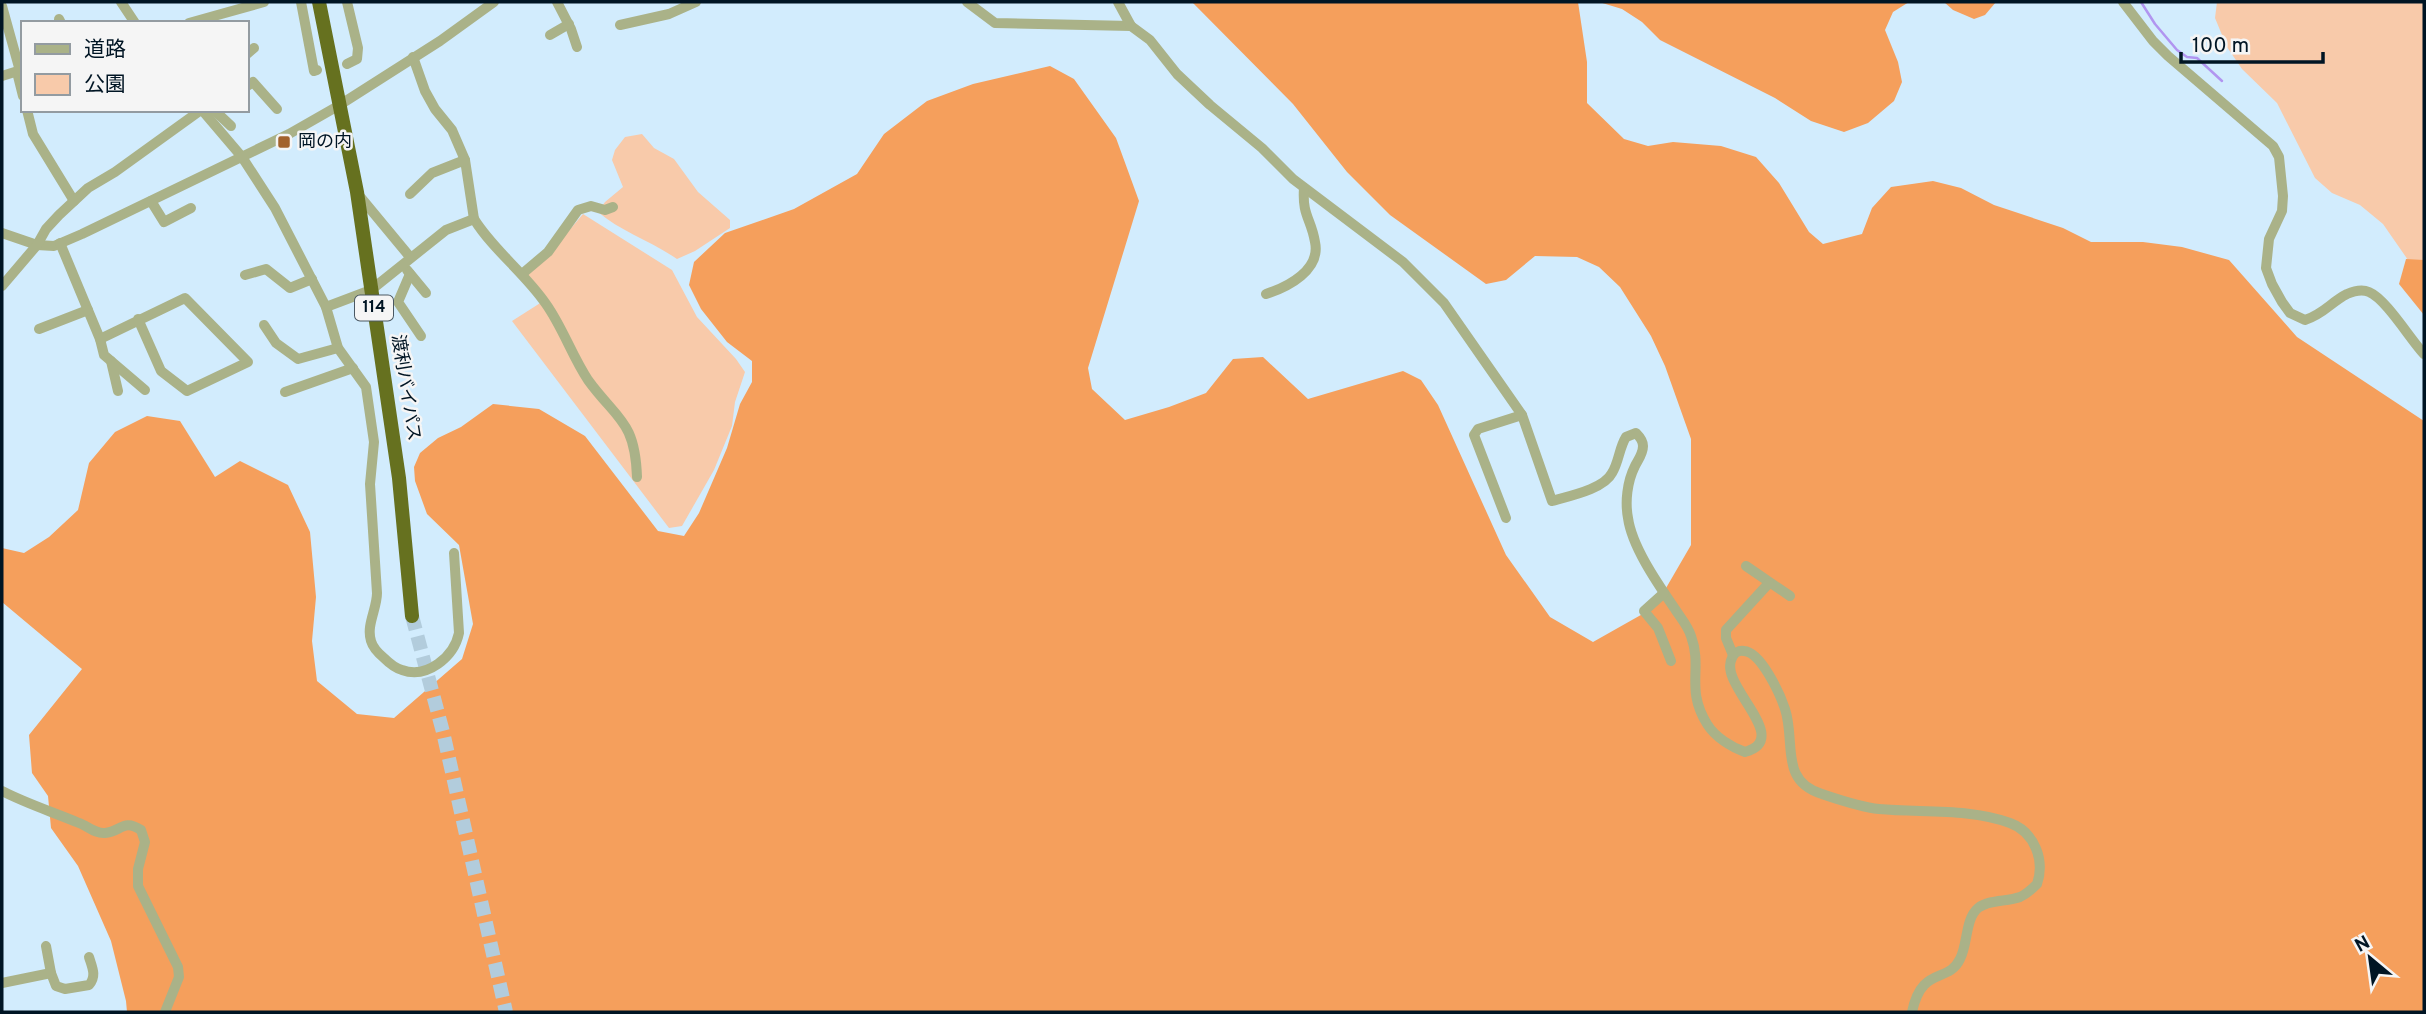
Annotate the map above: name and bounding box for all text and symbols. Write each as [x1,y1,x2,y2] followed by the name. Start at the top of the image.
[21,21,248,112] legend
[2181,21,2323,65] scale bar
[2192,33,2249,60] text: 100 m
[84,37,126,64] text: 道路
[84,72,126,99] text: 公園
[298,131,352,154] place label: 岡の内
[276,134,292,150] marker: 岡の内
[355,296,393,320] road number: 114
[385,333,425,443] street label: 渡利バイパス
[2335,923,2405,993] north arrow
[2351,931,2375,959] text: N

